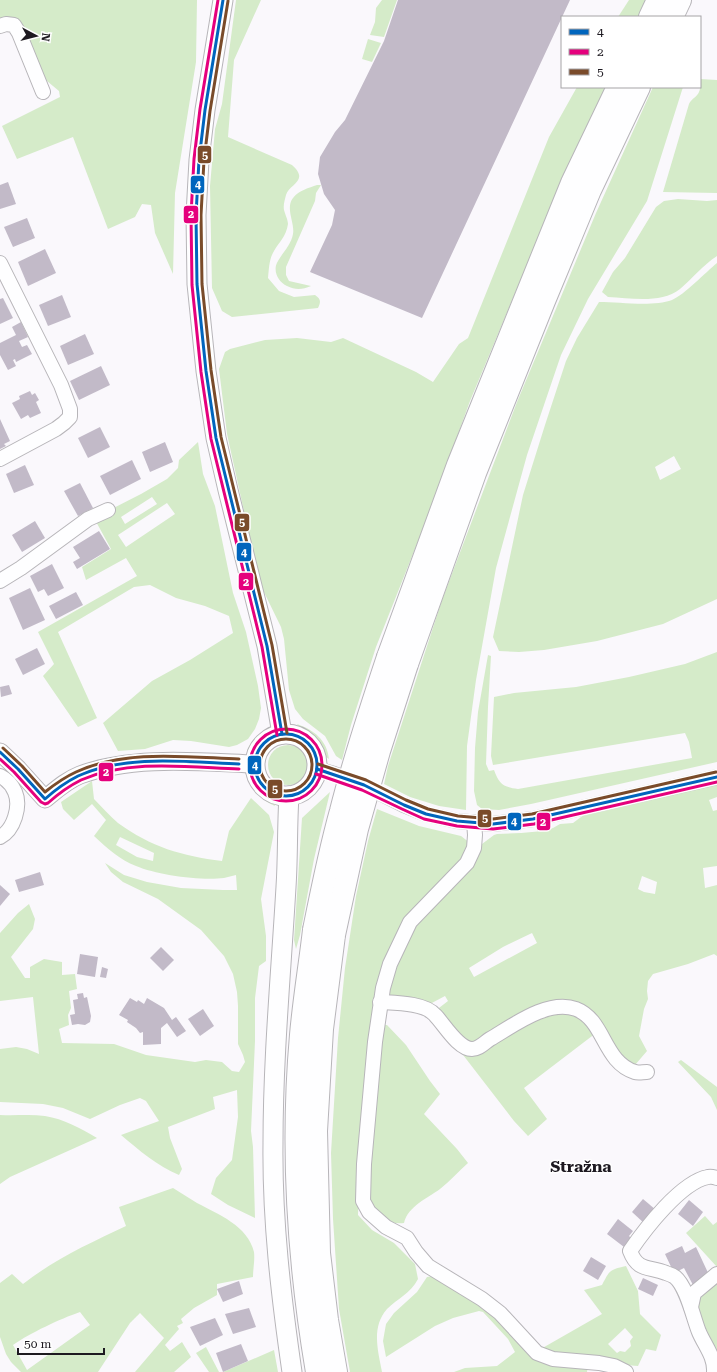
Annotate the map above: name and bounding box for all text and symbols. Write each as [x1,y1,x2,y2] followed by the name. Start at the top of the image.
[16,16,56,56] north arrow
[561,16,701,88] legend
[597,25,604,39] text: 4
[38,32,52,43] text: N
[597,45,604,59] text: 2
[597,65,604,79] text: 5
[197,145,212,164] line badge: 5
[202,149,208,162] text: 5
[190,175,205,194] line badge: 4
[195,178,202,191] text: 4
[183,205,199,224] line badge: 2
[188,208,194,221] text: 2
[234,513,250,532] line badge: 5
[239,516,245,529] text: 5
[236,542,252,562] line badge: 4
[241,546,248,559] text: 4
[238,572,254,591] line badge: 2
[243,576,249,589] text: 2
[247,755,262,775] line badge: 4
[252,759,259,772] text: 4
[98,762,114,782] line badge: 2
[103,766,109,779] text: 2
[267,779,283,799] line badge: 5
[272,783,278,796] text: 5
[477,809,492,828] line badge: 5
[482,812,488,825] text: 5
[507,812,522,831] line badge: 4
[536,812,551,831] line badge: 2
[511,815,518,828] text: 4
[540,816,546,829] text: 2
[550,1157,612,1176] district label: Stražna
[18,1330,104,1356] scale bar
[24,1337,51,1351] text: 50 m

